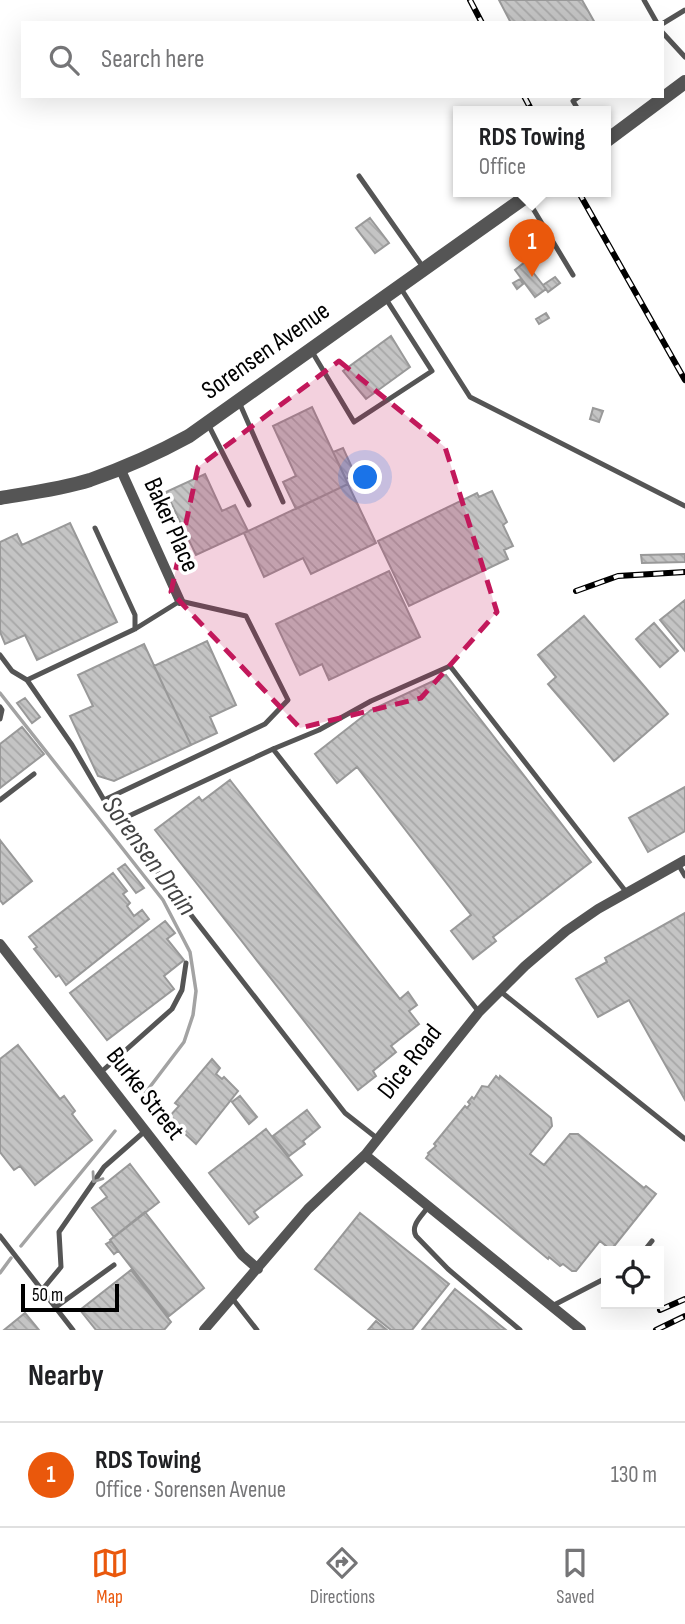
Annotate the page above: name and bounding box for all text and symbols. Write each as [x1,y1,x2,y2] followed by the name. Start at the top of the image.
[21,21,664,98] search box
[45,41,83,79] icon: search
[101,44,204,75] text: Search here
[453,106,611,197] popup
[479,122,585,153] text: RDS Towing
[479,153,526,181] text: Office
[509,219,555,277] pin: 1
[196,296,336,406] street label: Sorensen Avenue
[348,460,382,494] your location
[137,473,205,577] street label: Baker Place
[95,790,203,922] water label: Sorensen Drain
[371,1019,449,1105] street label: Dice Road
[99,1042,191,1146] street label: Burke Street
[92,1170,104,1183] one-way arrow
[601,1246,664,1309] map controls
[601,1246,664,1309] button: locate
[21,1281,119,1313] scale bar
[32,1284,63,1307] text: 50 m
[28,1358,104,1394] text: Nearby
[95,1445,201,1476] text: RDS Towing
[46,1461,56,1489] text: 1
[611,1461,657,1489] text: 130 m
[95,1476,286,1504] text: Office · Sorensen Avenue
[91,1544,129,1609] tab: Map
[310,1544,375,1609] tab: Directions
[556,1544,594,1609] tab: Saved

